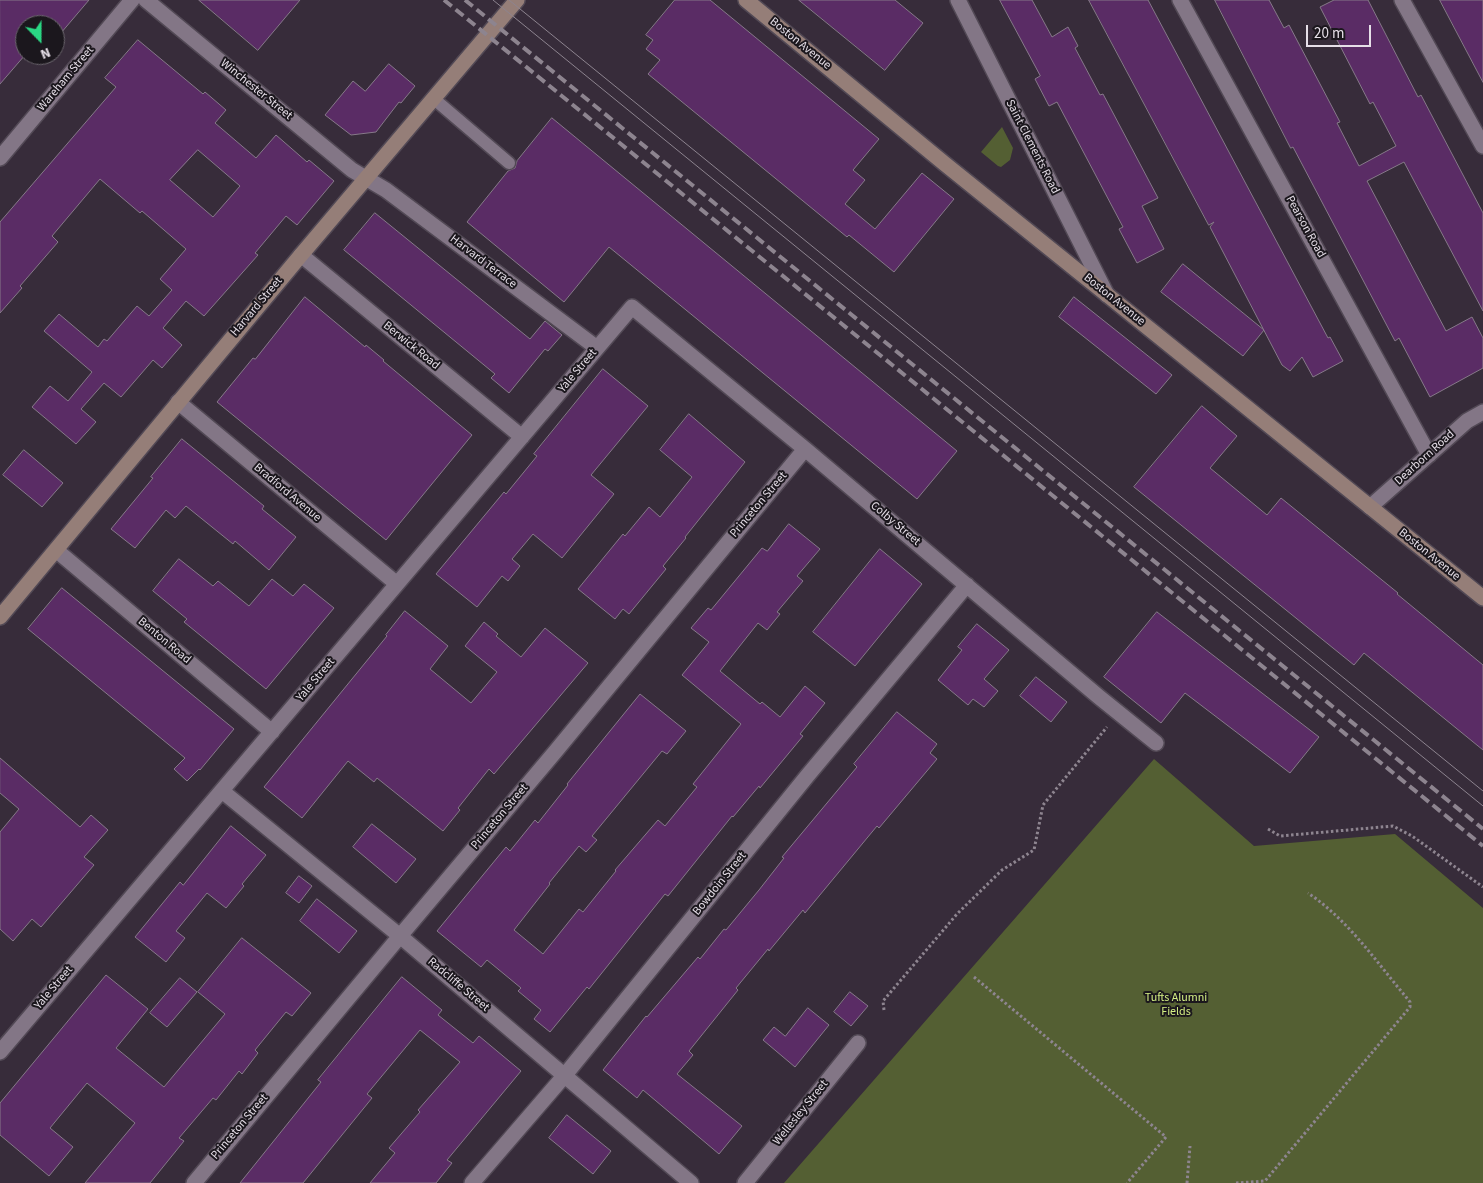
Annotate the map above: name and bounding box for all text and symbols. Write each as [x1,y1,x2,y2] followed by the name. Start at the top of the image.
[15,15,65,65] north arrow
[766,15,834,73] street label: Boston Avenue
[1308,15,1373,47] scale bar
[1314,23,1344,44] text: 20 m
[37,42,53,64] text: N
[35,44,97,114] street label: Wareham Street
[217,57,295,123] street label: Winchester Street
[1002,97,1062,197] street label: Saint Clements Road
[1282,193,1328,261] street label: Pearson Road
[447,232,519,292] street label: Harvard Terrace
[1080,271,1148,329] street label: Boston Avenue
[228,274,286,340] street label: Harvard Street
[380,319,442,373] street label: Berwick Road
[556,346,600,396] street label: Yale Street
[1392,427,1458,489] street label: Dearborn Road
[250,461,324,525] street label: Bradford Avenue
[727,469,791,541] street label: Princeton Street
[867,499,923,549] street label: Colby Street
[1395,526,1463,584] street label: Boston Avenue
[135,615,193,667] street label: Benton Road
[294,655,338,705] street label: Yale Street
[468,781,532,853] street label: Princeton Street
[690,849,750,919] street label: Bowdoin Street
[424,955,492,1015] street label: Radcliffe Street
[32,963,76,1013] street label: Yale Street
[1145,991,1207,1019] park label: Tufts Alumni Fields
[770,1078,832,1148] street label: Wellesley Street
[208,1091,272,1163] street label: Princeton Street

